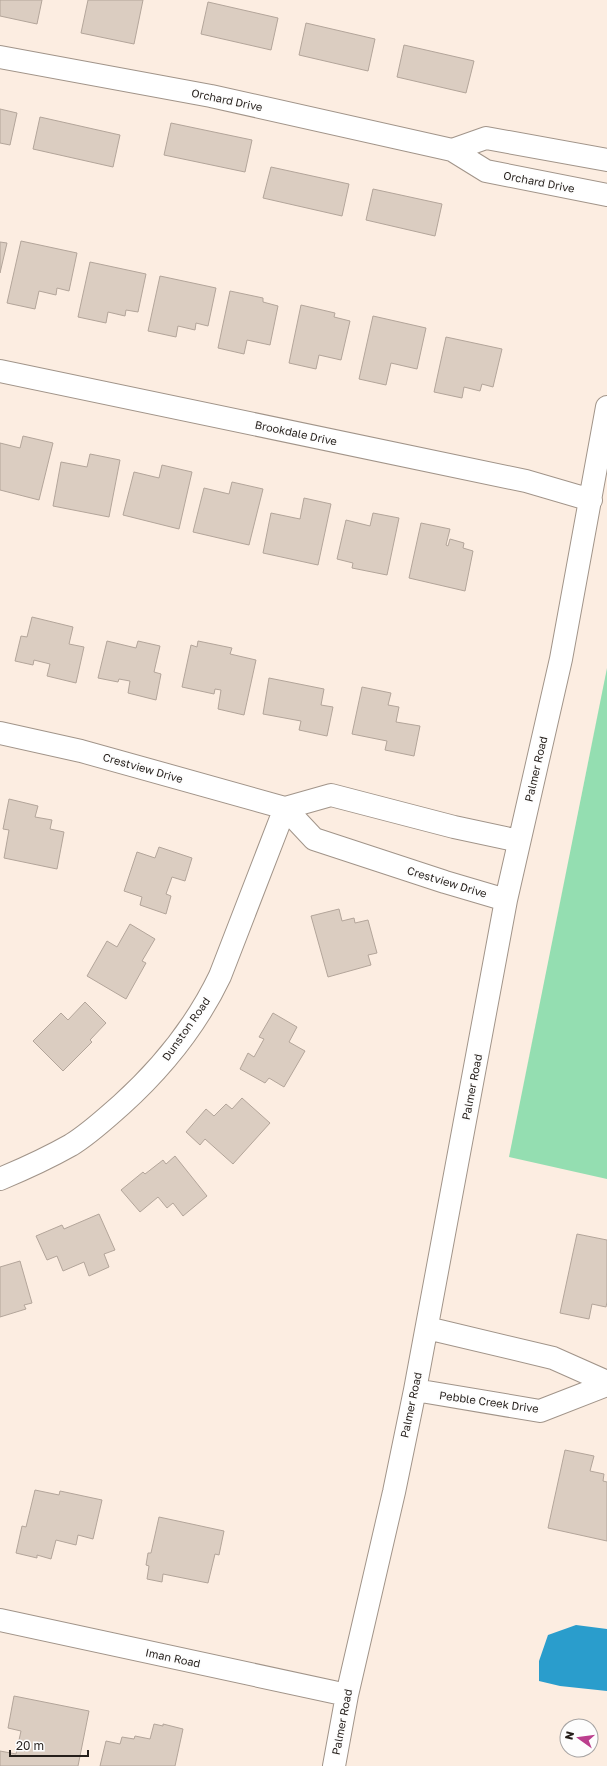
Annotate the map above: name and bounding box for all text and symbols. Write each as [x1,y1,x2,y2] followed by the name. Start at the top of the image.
[190,86,264,113] street label: Orchard Drive
[502,168,576,195] street label: Orchard Drive
[254,417,338,448] street label: Brookdale Drive
[522,735,549,803] street label: Palmer Road
[102,750,185,785] street label: Crestview Drive
[406,863,489,900] street label: Crestview Drive
[159,995,212,1063] street label: Dunston Road
[459,1053,484,1121] street label: Palmer Road
[397,1371,424,1439] street label: Palmer Road
[439,1388,540,1415] street label: Pebble Creek Drive
[144,1645,202,1670] street label: Iman Road
[329,1688,354,1756] street label: Palmer Road
[559,1718,599,1758] north arrow
[561,1730,576,1741] text: N
[10,1732,88,1758] scale bar
[16,1738,44,1753] text: 20 m

